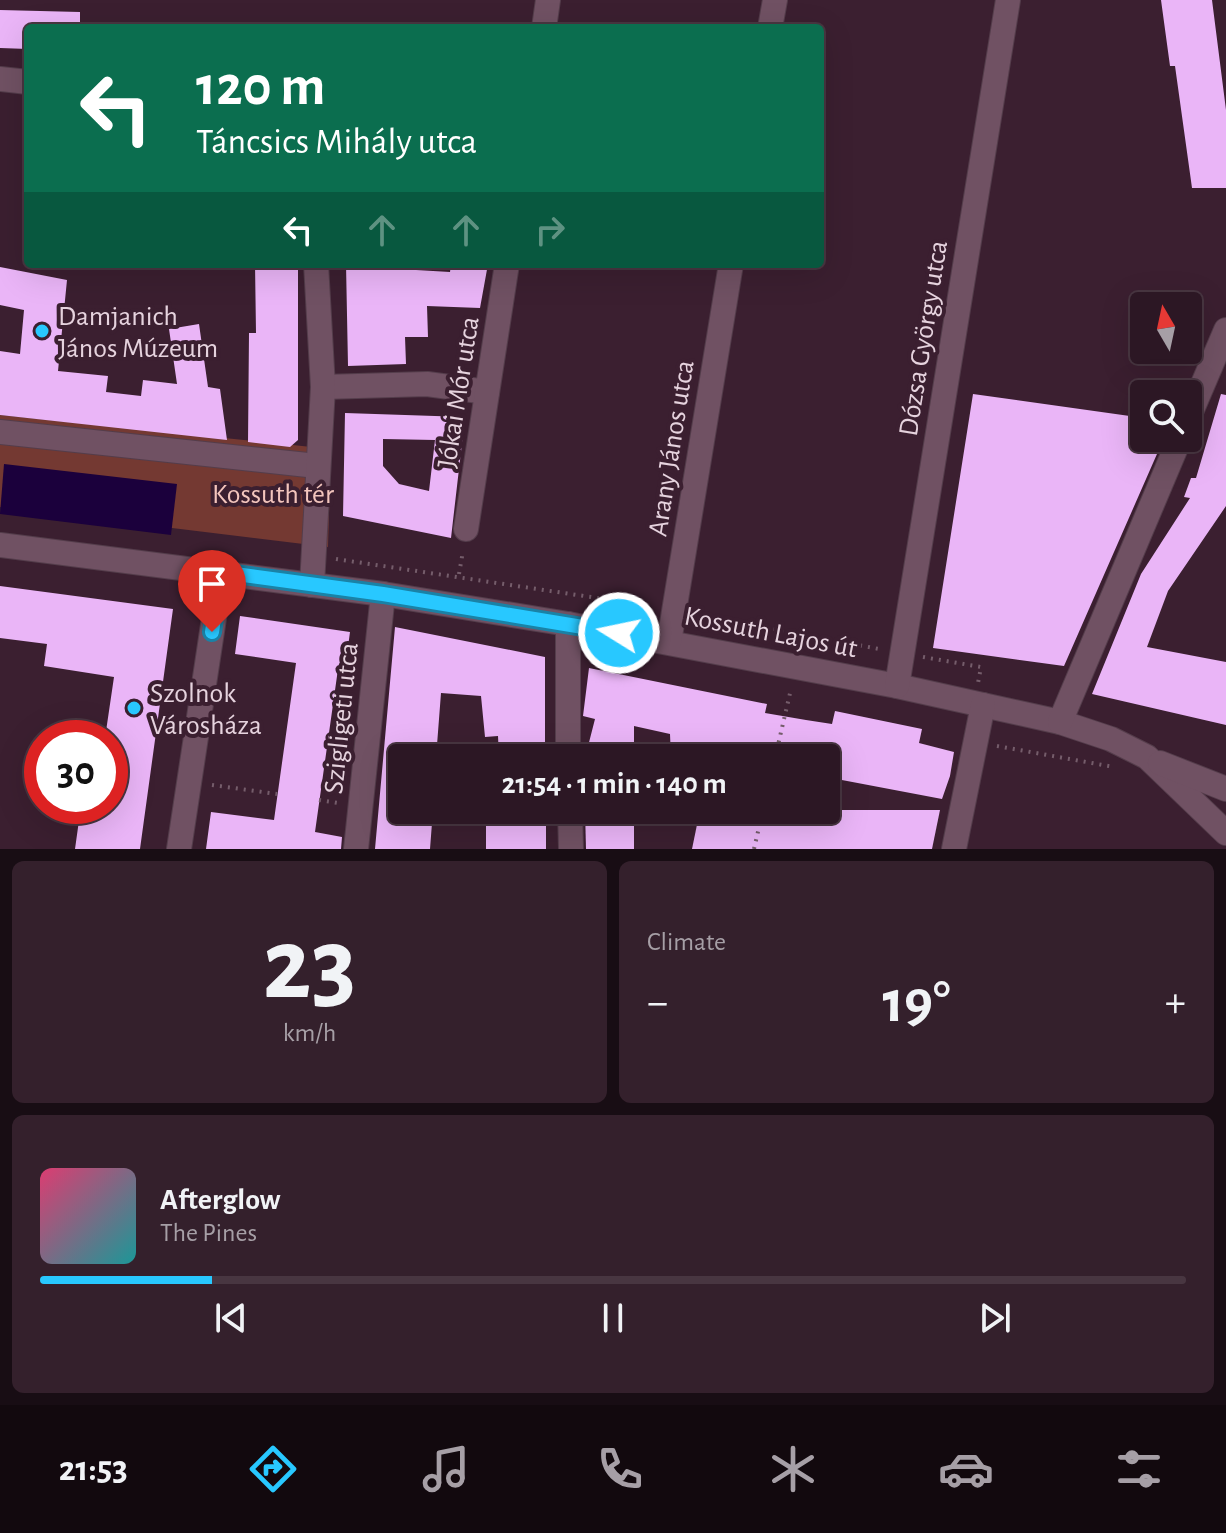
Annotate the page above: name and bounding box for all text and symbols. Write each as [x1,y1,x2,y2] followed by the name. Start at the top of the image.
[64,56,168,160] icon: left
[196,59,325,115] text: 120 m
[196,124,477,160] text: Táncsics Mihály utca
[276,208,320,252] icon: left
[360,208,404,252] icon: ahead
[444,208,488,252] icon: ahead
[528,208,572,252] icon: right
[895,238,953,438] street label: Dózsa György utca
[1130,292,1202,364] north arrow
[1130,292,1202,452] map controls
[58,303,218,363] place label: Damjanich János Múzeum
[433,314,485,470] street label: Jókai Mór utca
[33,322,51,340] marker: Damjanich János Múzeum
[644,358,700,538] street label: Arany János utca
[1130,380,1202,452] button: search
[212,481,334,509] park label: Kossuth tér
[178,550,246,632] pin
[190,562,234,606] icon: arrive
[577,591,661,675] position arrow
[682,602,859,663] street label: Kossuth Lajos út
[320,641,364,795] street label: Szigligeti utca
[150,680,262,740] place label: Szolnok Városháza
[125,699,143,717] marker: Szolnok Városháza
[24,720,128,824] speed limit sign: 30
[501,769,727,799] text: 21:54 · 1 min · 140 m
[263,914,356,1018] text: 23
[647,929,726,955] text: Climate
[882,973,951,1033] text: 19°
[647,981,668,1025] text: −
[1165,981,1186,1025] text: +
[283,1020,336,1046] text: km/h
[160,1185,281,1215] text: Afterglow
[160,1220,257,1246] text: The Pines
[209,1296,253,1340] icon: previous
[591,1296,635,1340] icon: pause
[973,1296,1017,1340] icon: next
[245,1441,301,1497] icon: directions
[418,1441,474,1497] icon: music
[592,1441,648,1497] icon: phone
[765,1441,821,1497] icon: climate
[938,1441,994,1497] icon: car
[1111,1441,1167,1497] icon: filters
[59,1451,128,1487] text: 21:53

